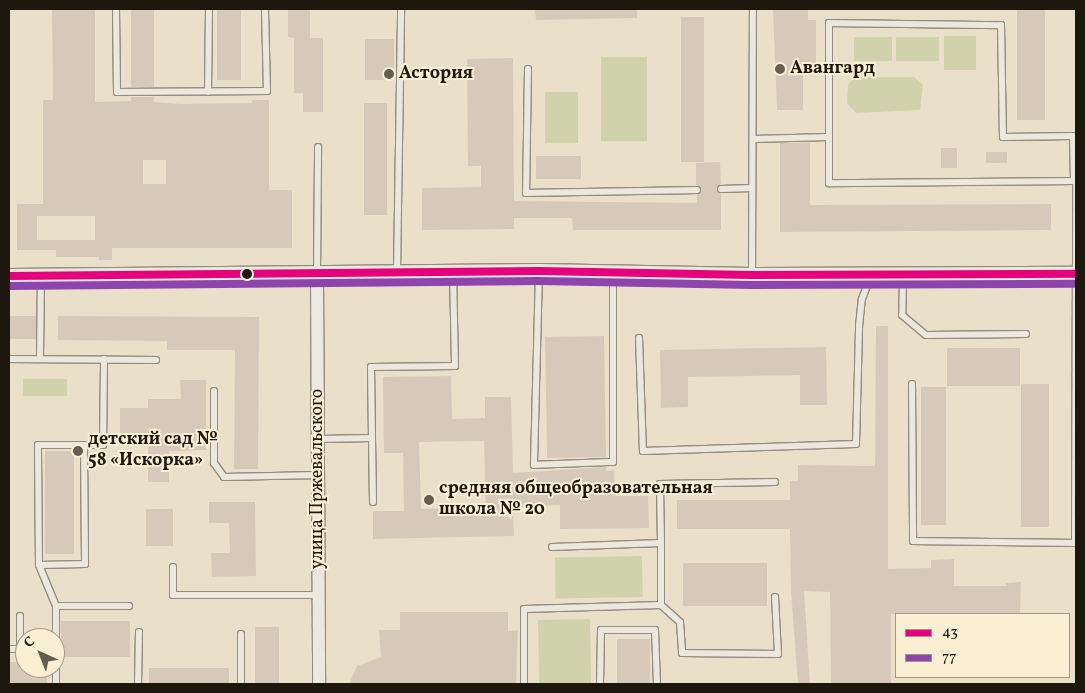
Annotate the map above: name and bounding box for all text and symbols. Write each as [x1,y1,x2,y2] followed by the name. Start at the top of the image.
[790,58,875,80] place label: Авангард
[399,63,473,85] place label: Астория
[774,63,786,75] marker: Авангард
[383,68,395,80] marker: Астория
[242,269,252,279] unlabelled marker
[307,389,329,569] street label: улица Пржевальского
[88,430,218,472] place label: детский сад № 58 «Искорка»
[72,445,84,457] marker: детский сад № 58 «Искорка»
[439,479,713,522] place label: средняя общеобразовательная школа № 20
[423,494,435,506] marker: средняя общеобразовательная школа № 20
[895,613,1070,678] legend
[942,622,958,643] text: 43
[15,628,65,678] north arrow
[20,633,40,653] text: С
[942,647,957,668] text: 77

